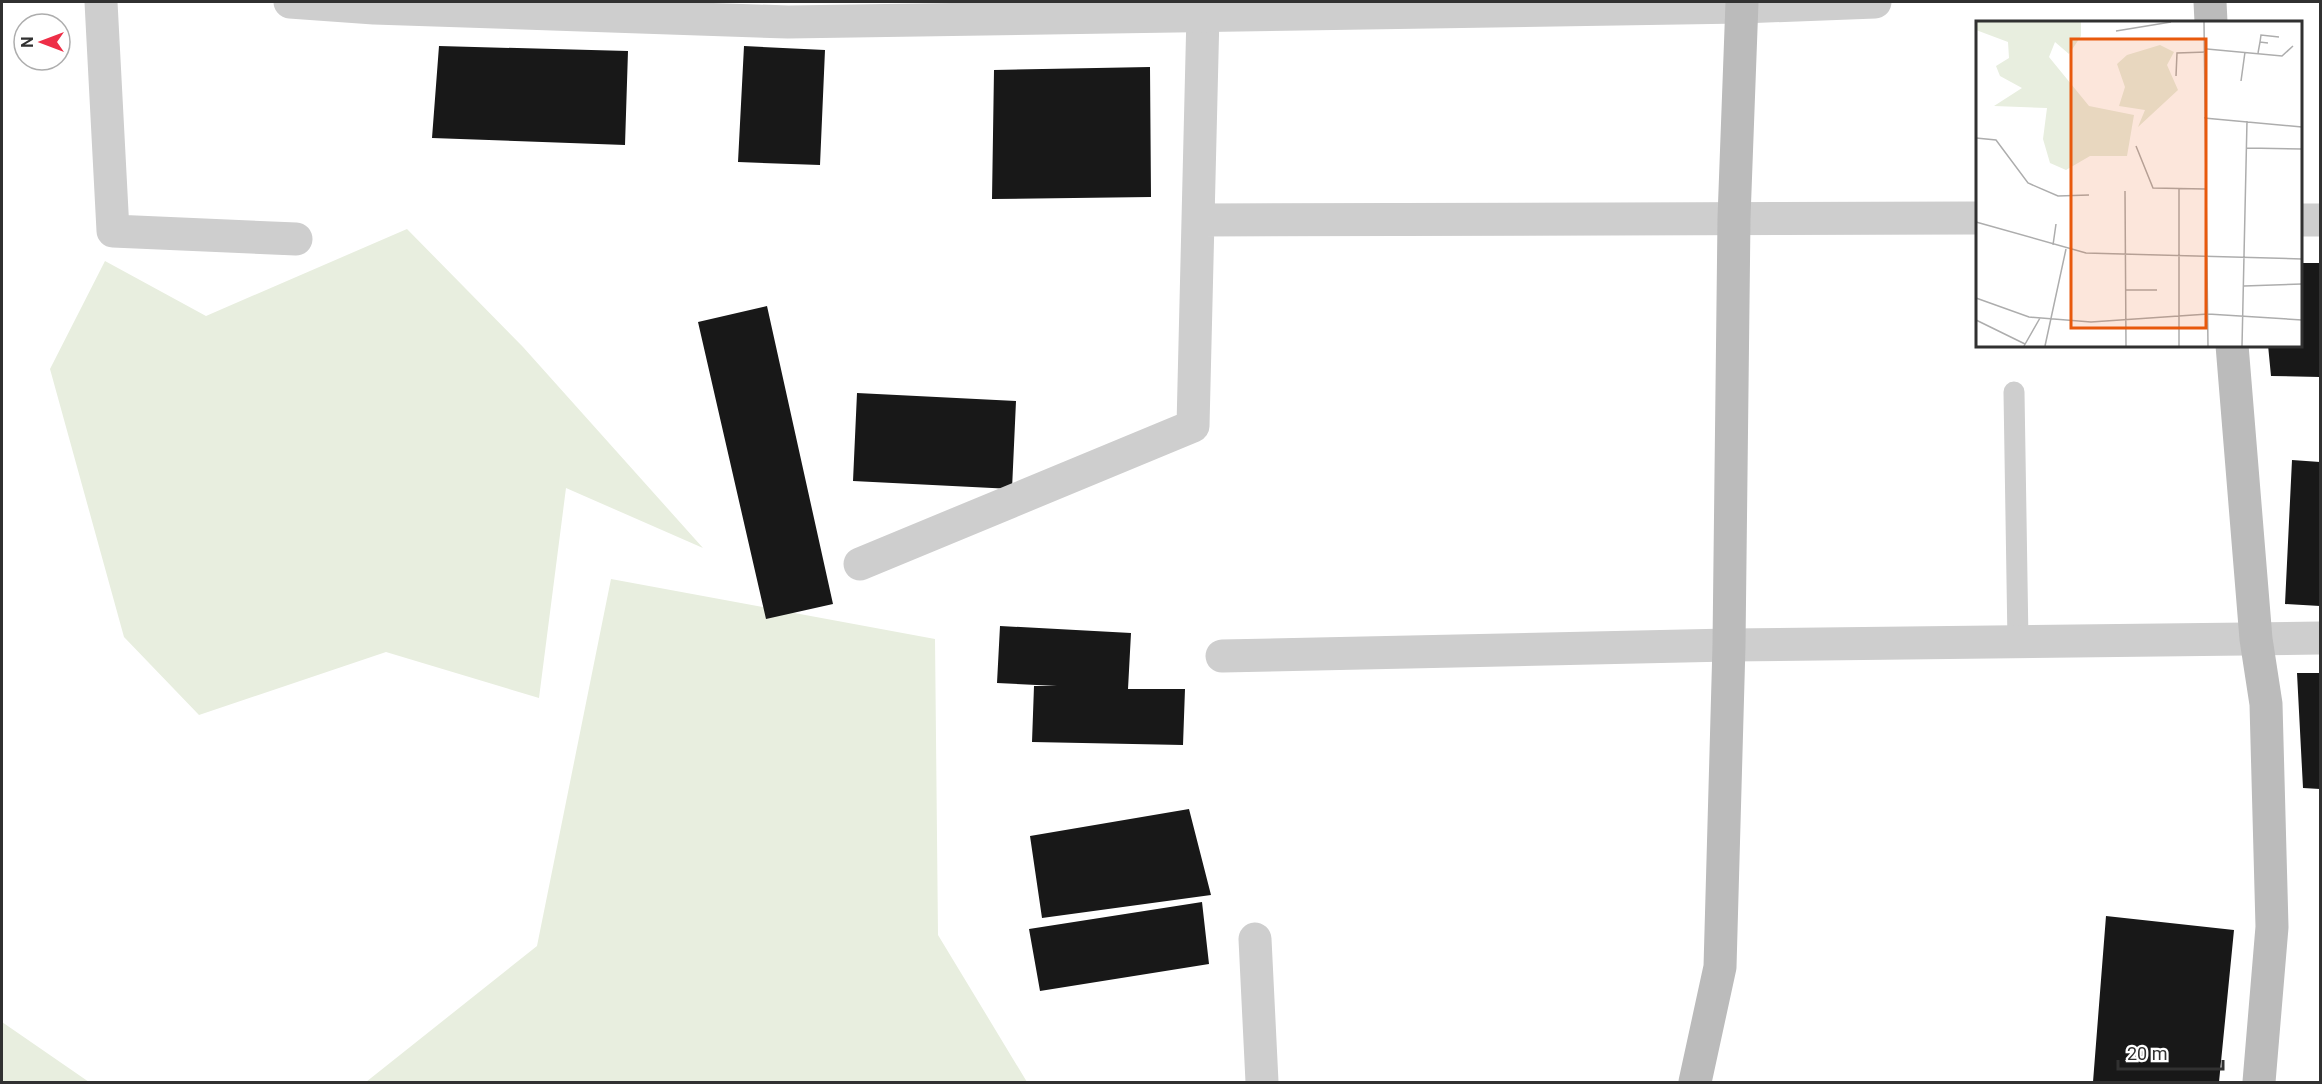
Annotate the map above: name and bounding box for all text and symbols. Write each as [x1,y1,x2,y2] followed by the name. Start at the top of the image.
[12,12,72,72] north arrow
[1976,21,2301,346] inset map
[18,36,37,48] text: N
[2118,1033,2223,1071] scale bar
[2127,1043,2167,1064] text: 20 m

